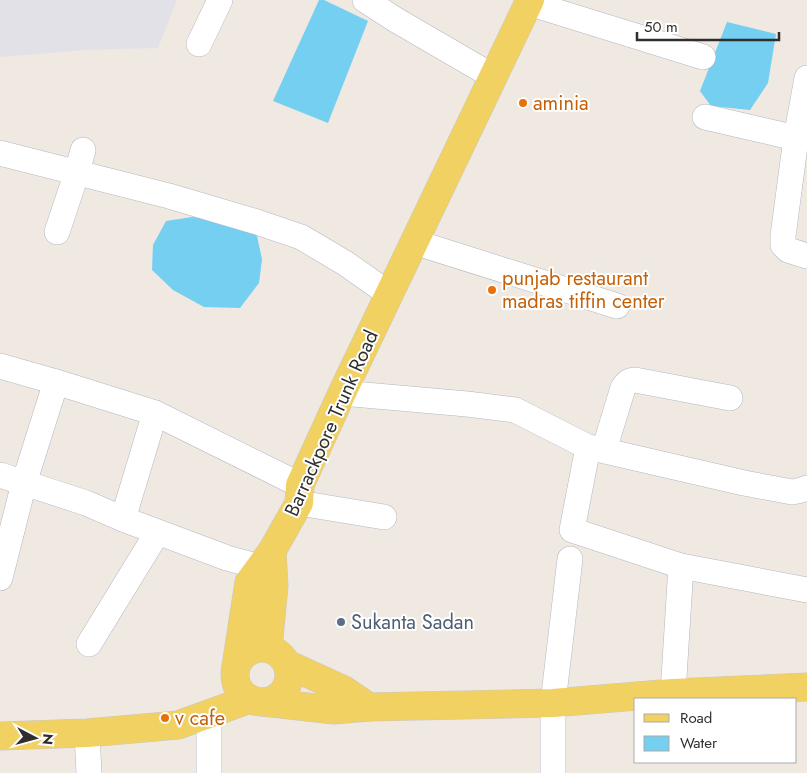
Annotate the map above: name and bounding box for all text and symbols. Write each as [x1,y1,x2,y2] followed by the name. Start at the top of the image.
[637,10,780,42] scale bar
[644,16,678,38] text: 50 m
[533,89,589,118] place label: aminia
[517,97,529,109] marker: aminia
[502,264,665,316] place label: punjab restaurant madras tiffin center
[486,284,498,296] marker: punjab restaurant madras tiffin center
[277,325,386,521] street label: Barrackpore Trunk Road
[351,608,474,637] place label: Sukanta Sadan
[335,616,347,628] marker: Sukanta Sadan
[634,698,797,763] legend
[175,704,225,733] place label: v cafe
[680,707,712,729] text: Road
[159,712,171,724] marker: v cafe
[10,713,60,763] north arrow
[680,732,718,754] text: Water
[37,733,58,746] text: N

